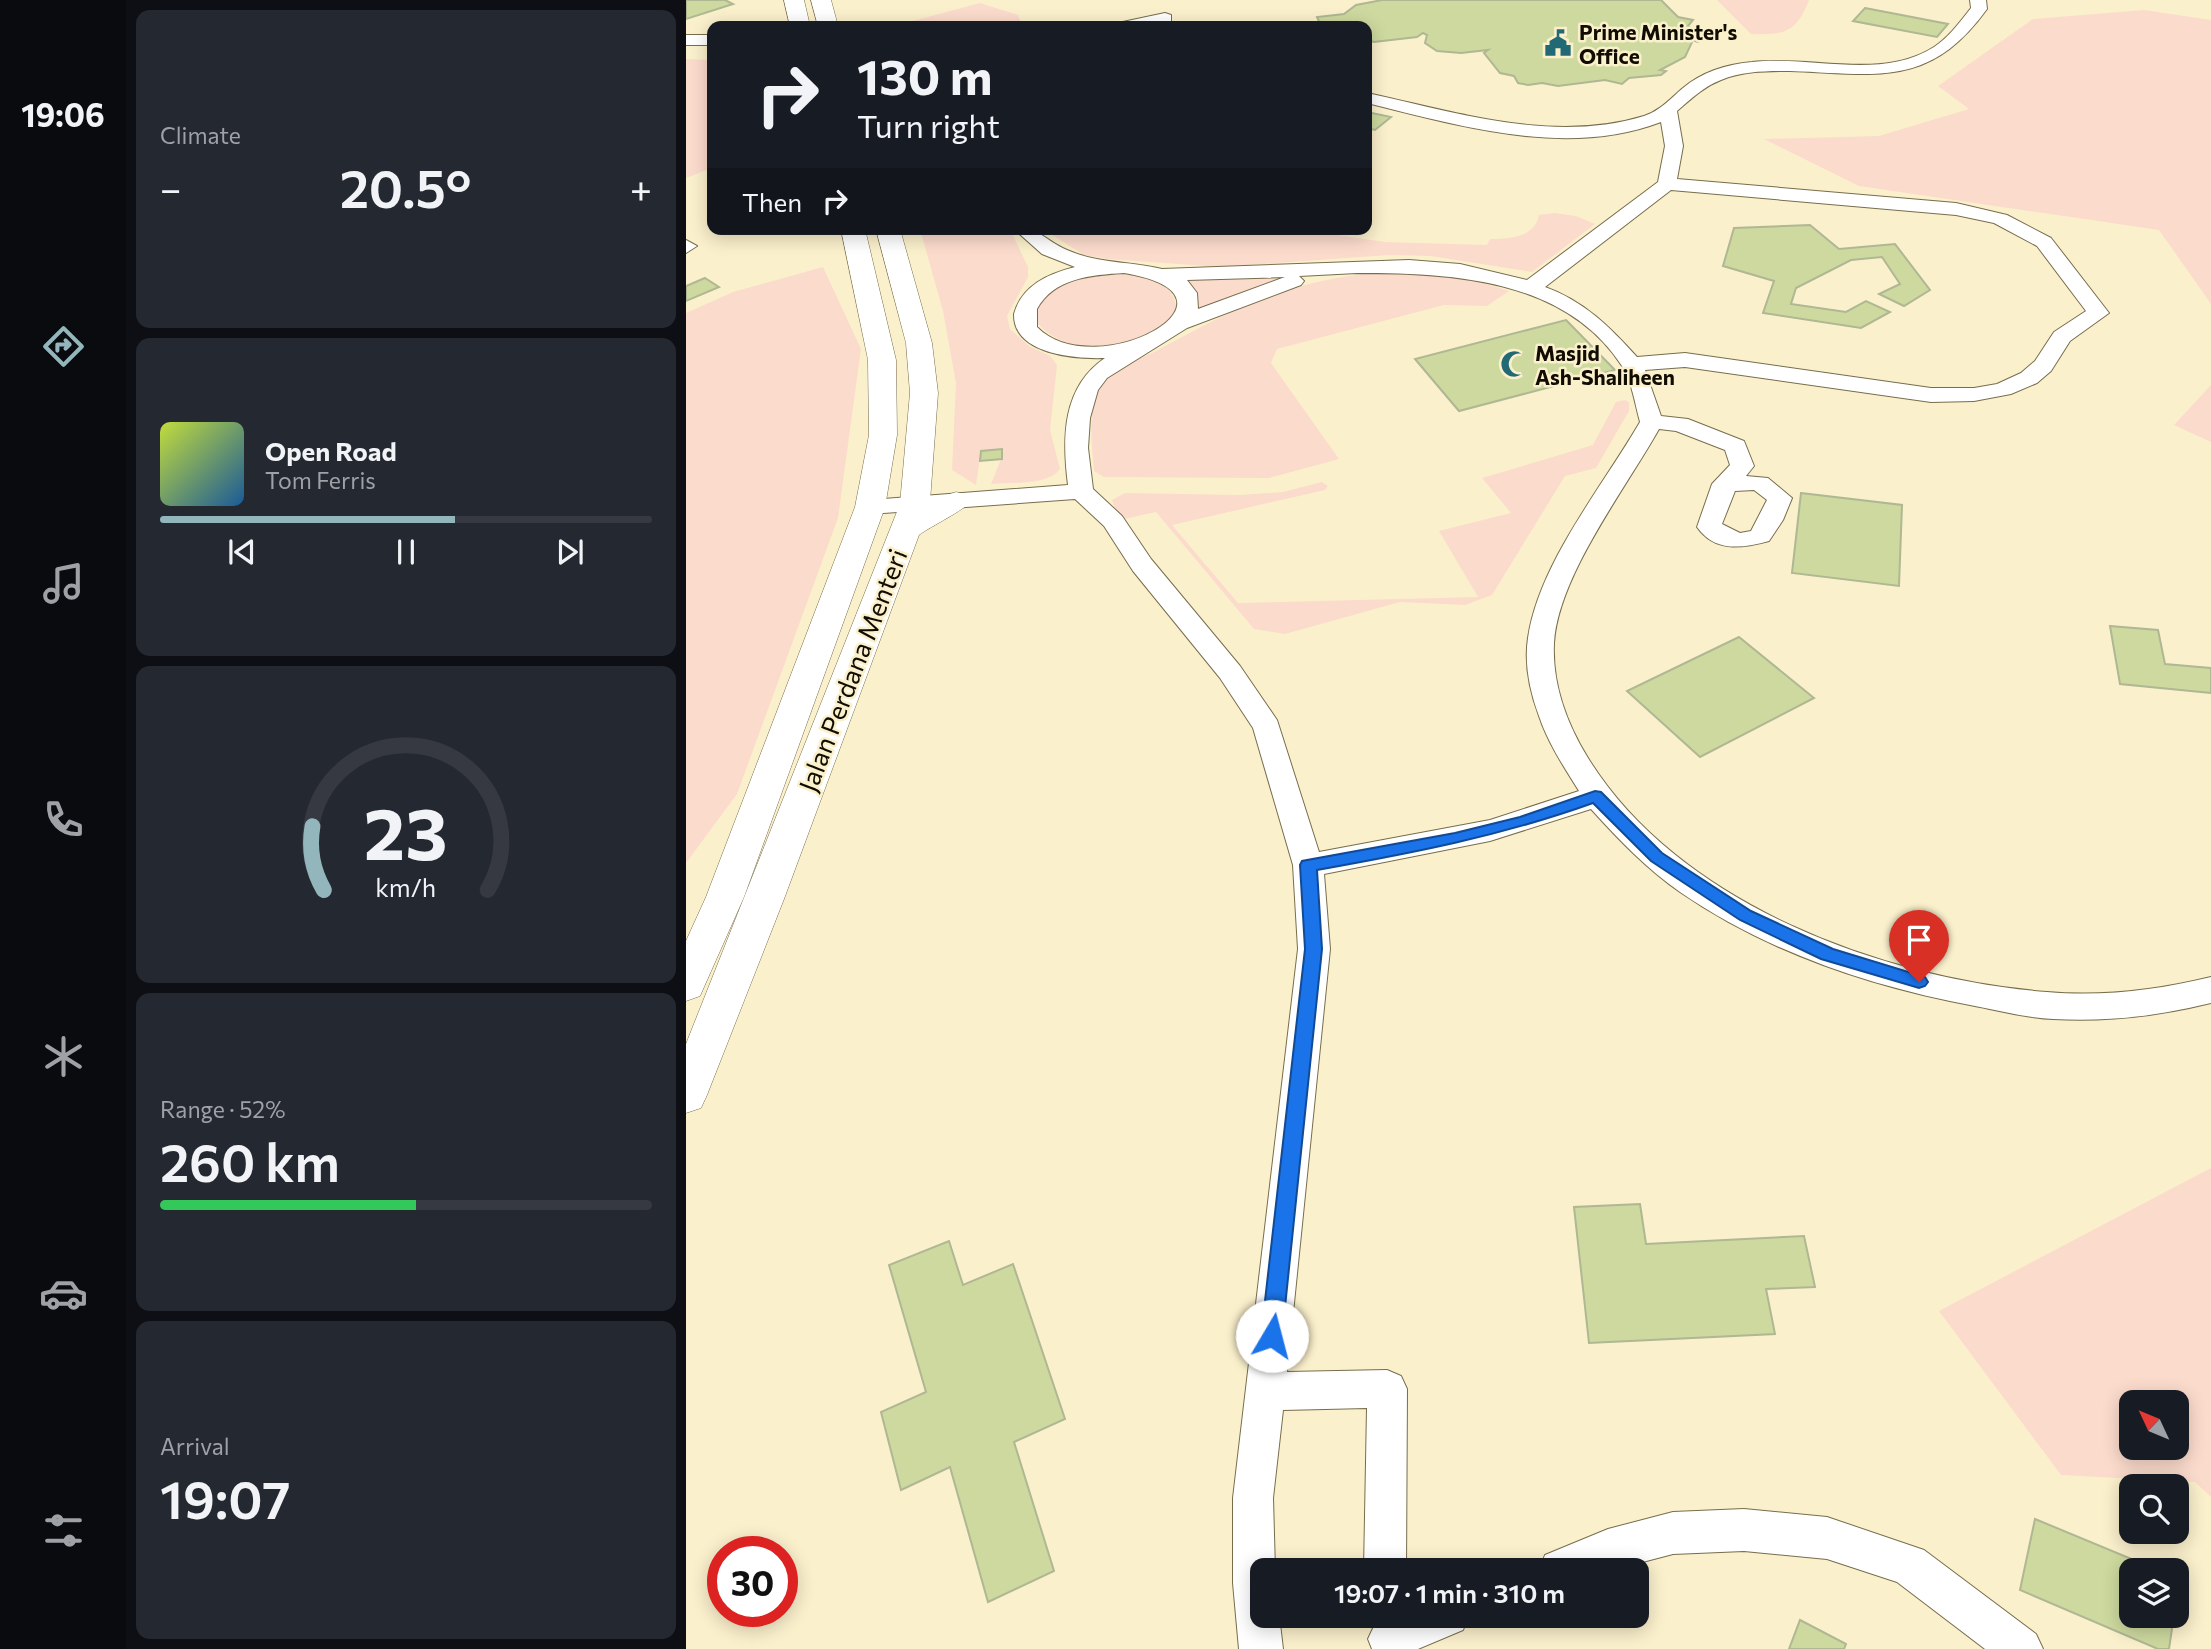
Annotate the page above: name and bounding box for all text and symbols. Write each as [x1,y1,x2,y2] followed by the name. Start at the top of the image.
[1579,19,1738,68] place label: Prime Minister's Office
[1543,28,1573,58] public building icon: Prime Minister's Office
[857,45,992,105] text: 130 m
[742,49,833,140] icon: right
[21,94,105,134] text: 19:06
[857,105,1000,145] text: Turn right
[160,121,241,149] text: Climate
[340,155,471,219] text: 20.5°
[160,164,182,211] text: −
[630,164,652,211] text: +
[816,182,854,220] icon: right
[742,186,802,217] text: Then
[39,322,88,371] icon: directions
[1535,340,1675,389] place label: Masjid Ash-Shaliheen
[1499,349,1529,379] mosque icon: Masjid Ash-Shaliheen
[265,435,397,466] text: Open Road
[265,466,376,494] text: Tom Ferris
[223,533,261,571] icon: previous
[387,533,425,571] icon: pause
[551,533,589,571] icon: next
[791,544,913,796] street label: Jalan Perdana Menteri
[39,559,88,608] icon: music
[364,787,448,876] text: 23
[39,795,88,844] icon: phone
[376,872,436,902] text: km/h
[1889,910,1949,982] pin
[1900,921,1938,959] icon: arrive
[39,1032,88,1081] icon: climate
[160,1095,285,1123] text: Range · 52%
[160,1129,340,1193] text: 260 km
[39,1269,88,1318] icon: car
[1235,1299,1309,1373] position arrow
[2119,1390,2189,1460] north arrow
[2119,1390,2189,1628] map controls
[160,1432,230,1460] text: Arrival
[160,1466,290,1530] text: 19:07
[2119,1474,2189,1544] button: search
[39,1506,88,1555] icon: filters
[707,1536,798,1627] speed limit sign: 30
[2119,1558,2189,1628] button: layers
[1334,1577,1565,1608] text: 19:07 · 1 min · 310 m

